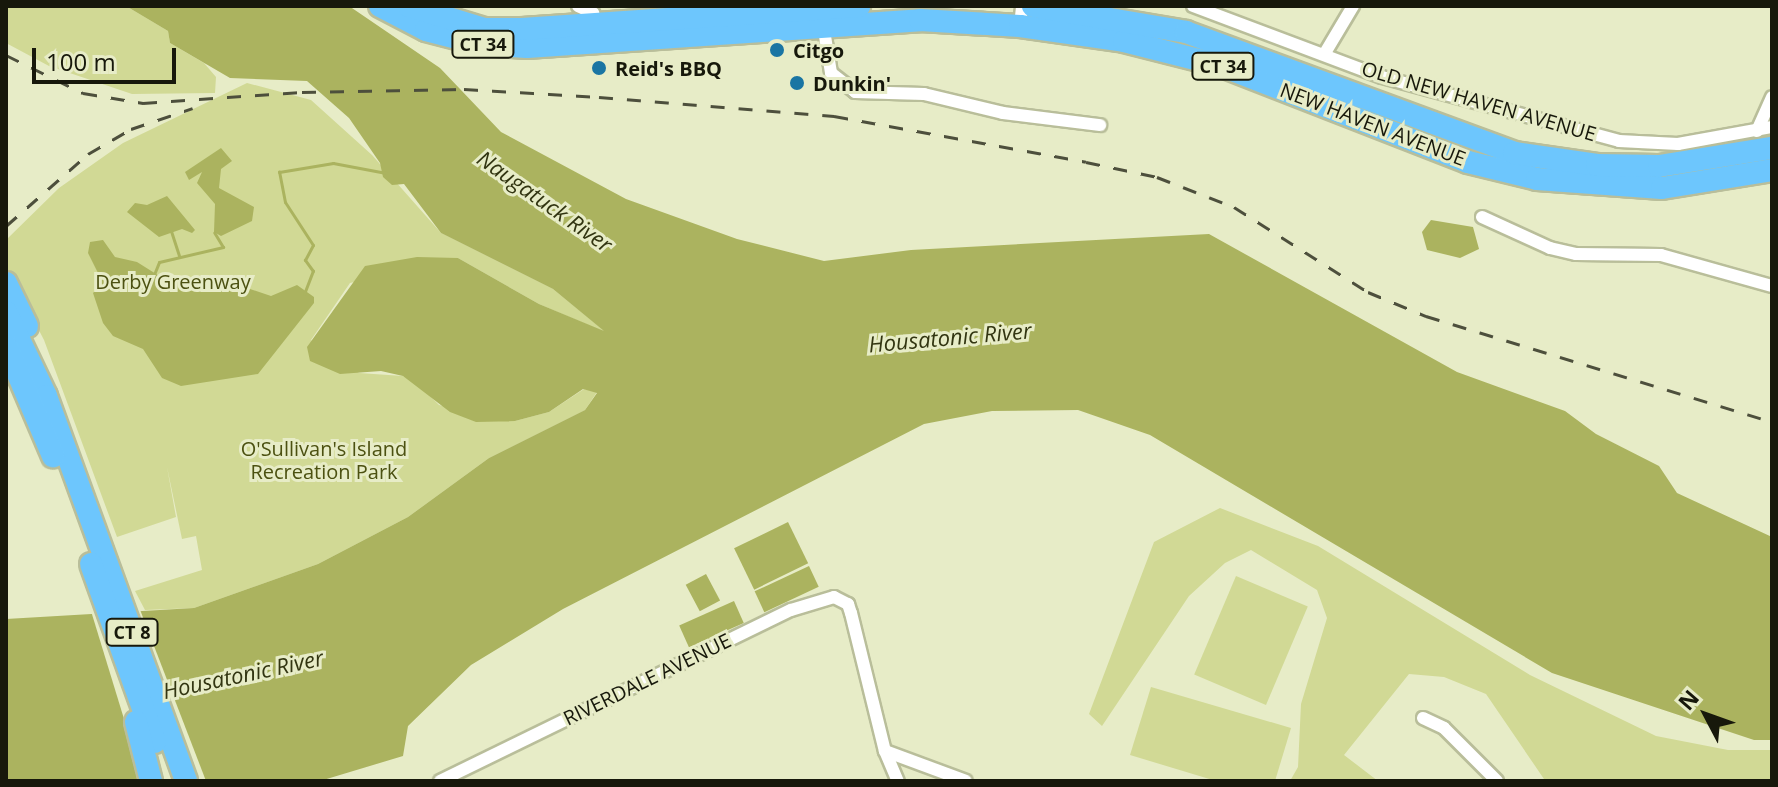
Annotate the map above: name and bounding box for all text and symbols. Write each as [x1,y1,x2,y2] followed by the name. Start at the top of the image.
[451,30,515,58] road number: CT 34
[36,32,180,82] scale bar
[793,38,844,62] place label: Citgo
[768,41,786,59] marker: Citgo
[46,45,116,78] text: 100 m
[1191,52,1255,80] road number: CT 34
[615,56,722,80] place label: Reid's BBQ
[1359,56,1599,146] street label: OLD NEW HAVEN AVENUE
[590,59,608,77] marker: Reid's BBQ
[813,71,891,95] place label: Dunkin'
[788,74,806,92] marker: Dunkin'
[1277,78,1469,170] street label: NEW HAVEN AVENUE
[472,145,618,257] water label: Naugatuck River
[95,269,251,293] park label: Derby Greenway
[867,317,1033,357] water label: Housatonic River
[241,437,407,484] park label: O'Sullivan's Island Recreation Park
[104,618,160,646] road number: CT 8
[559,628,735,730] street label: RIVERDALE AVENUE
[160,644,326,704] water label: Housatonic River
[1666,675,1746,755] north arrow
[1671,683,1705,716] text: N

